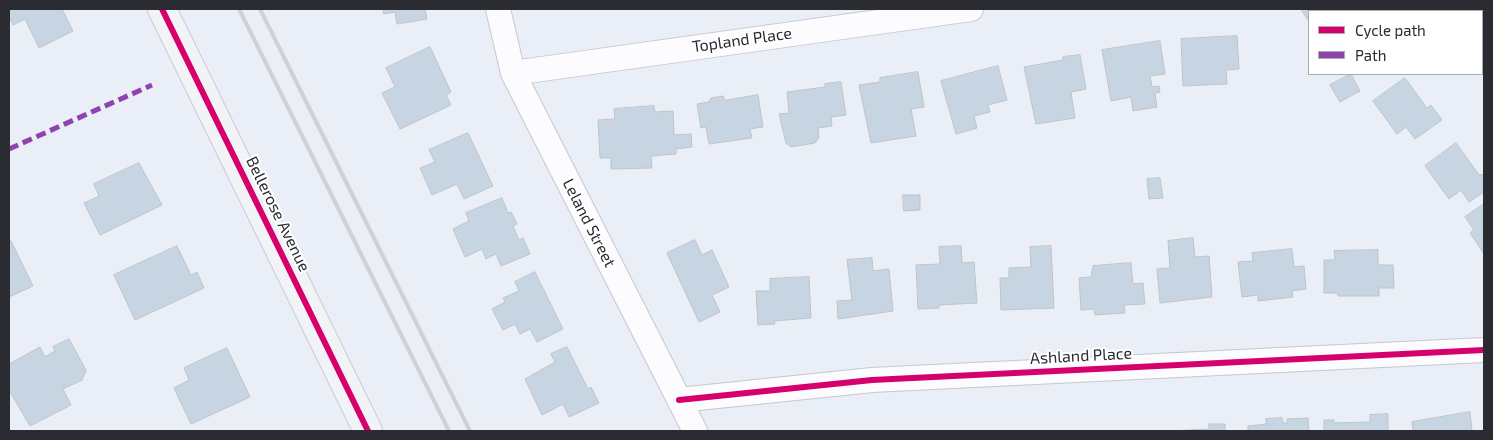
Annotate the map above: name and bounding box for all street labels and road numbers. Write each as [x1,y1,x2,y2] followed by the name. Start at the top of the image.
[691,23,793,57] street label: Topland Place
[242,153,314,275] street label: Bellerose Avenue
[558,176,620,270] street label: Leland Street
[1029,344,1133,368] street label: Ashland Place

